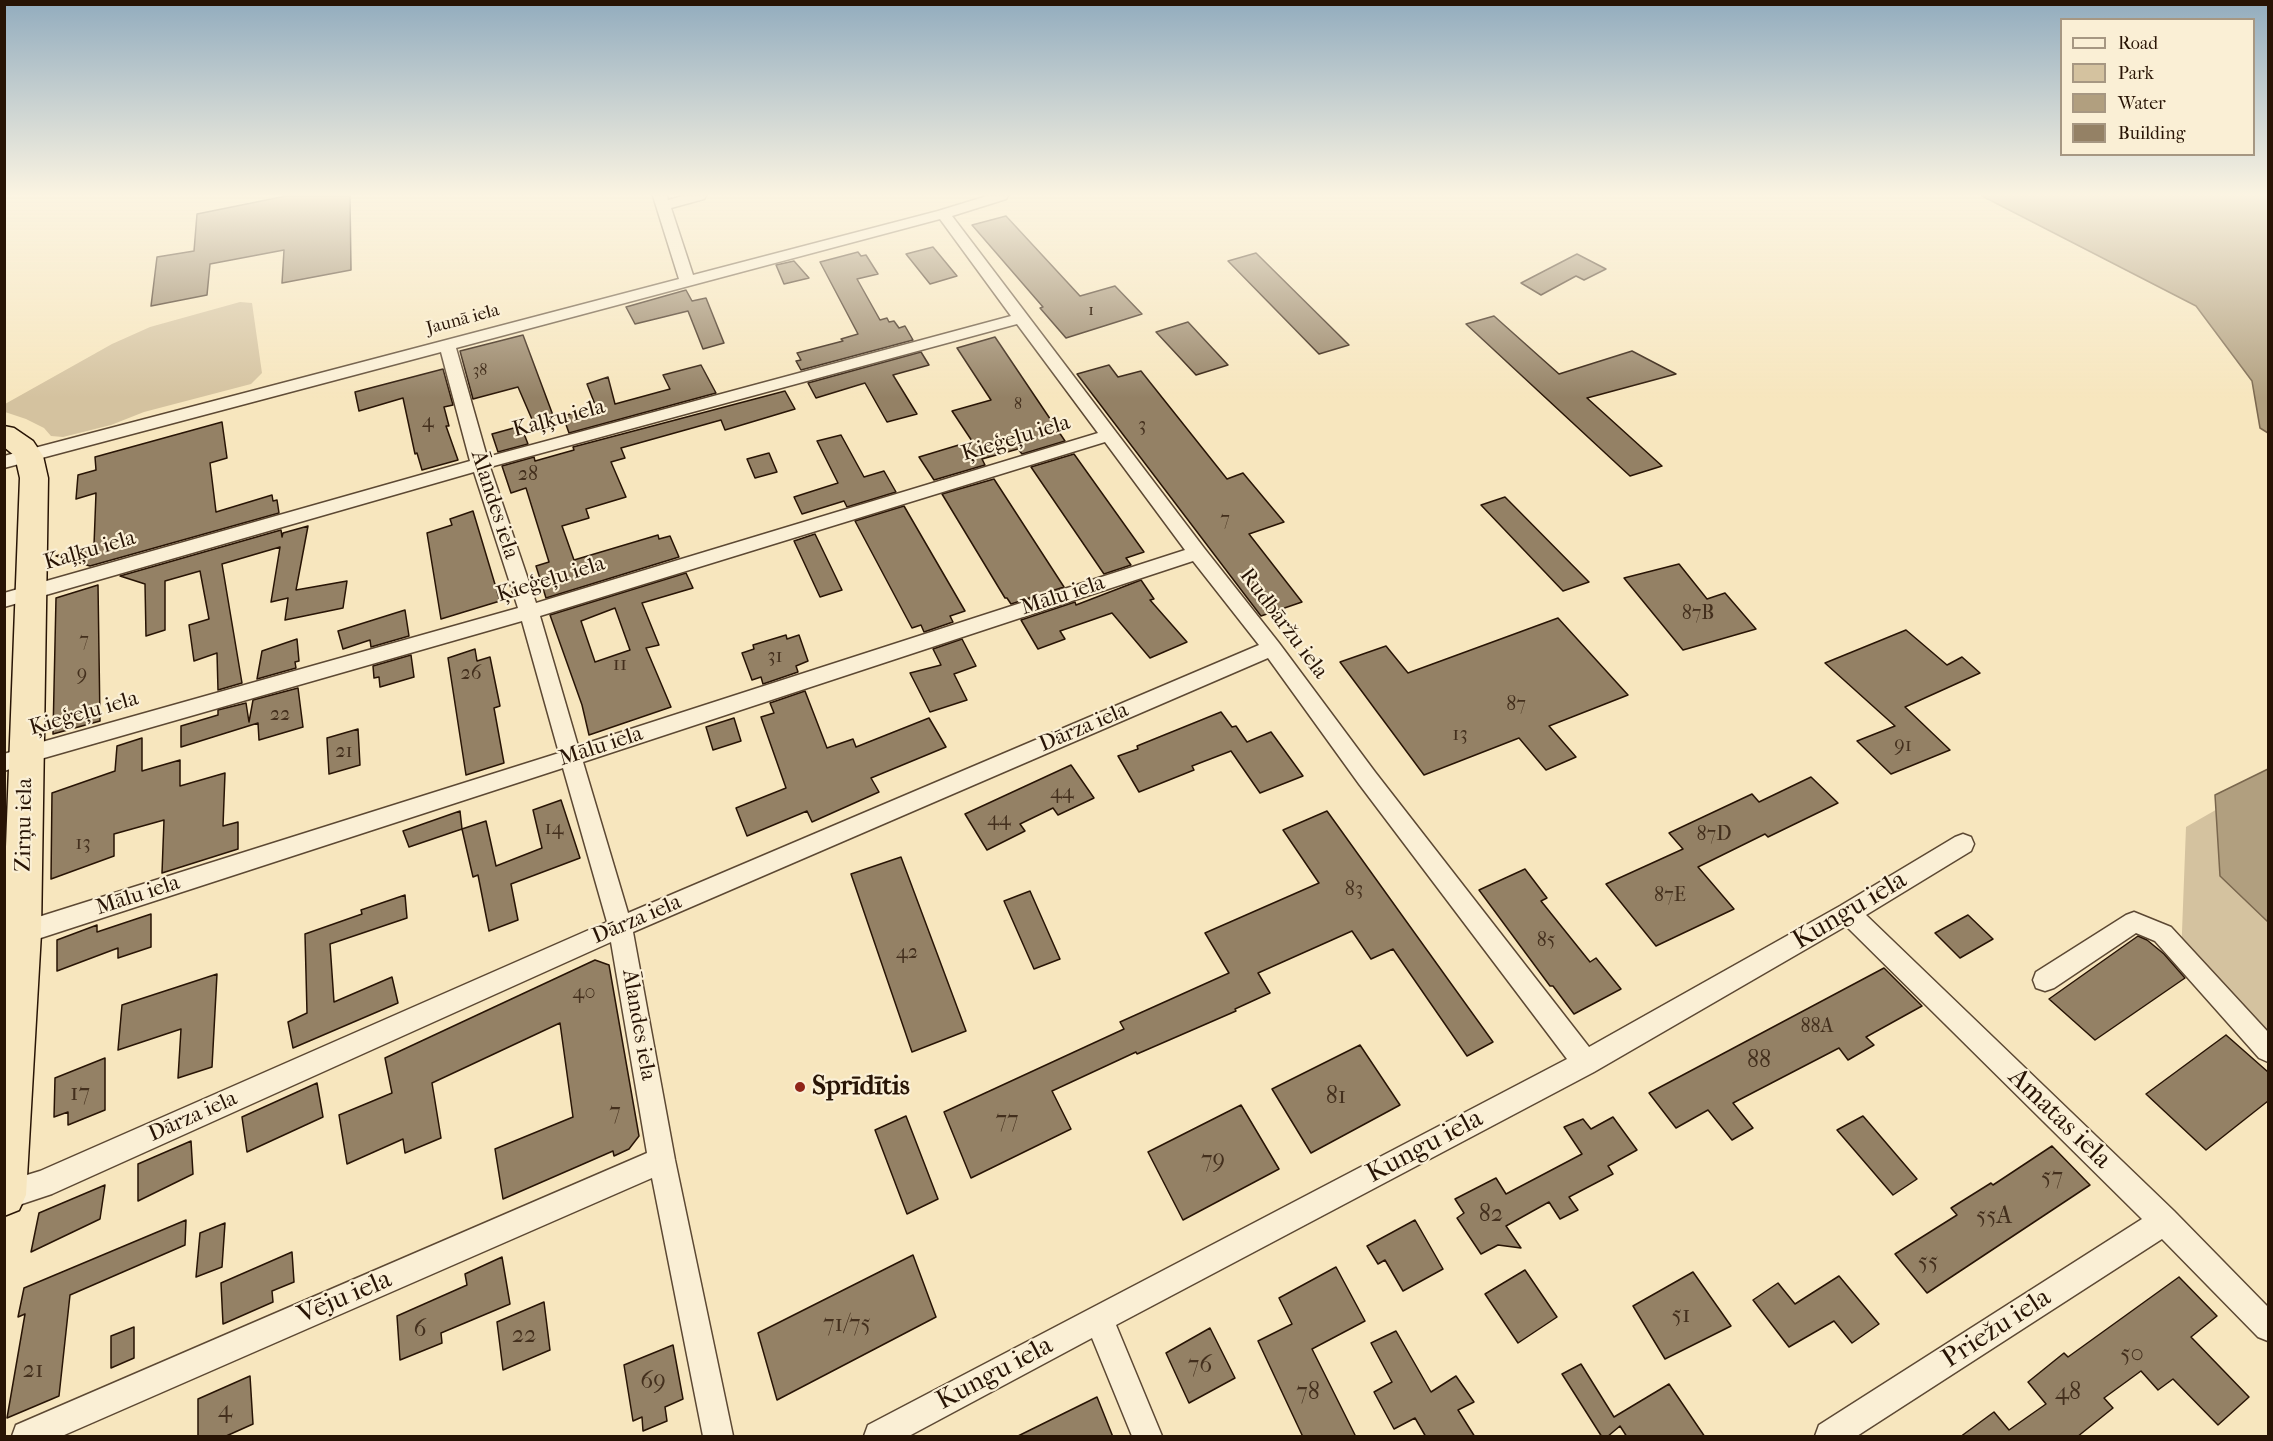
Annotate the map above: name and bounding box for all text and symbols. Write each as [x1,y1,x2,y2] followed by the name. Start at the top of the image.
[2060,18,2255,156] legend
[2118,33,2158,54] text: Road
[2118,63,2154,84] text: Park
[2118,93,2166,114] text: Water
[2118,123,2185,144] text: Building
[424,300,502,340] street label: Jaunā iela
[1088,301,1094,321] house number: 1
[473,361,487,381] house number: 38
[510,394,608,444] street label: Kaļķu iela
[1014,395,1022,415] house number: 8
[422,410,434,434] house number: 4
[958,410,1074,468] street label: Ķieģeļu iela
[1138,414,1146,438] house number: 3
[464,448,524,562] street label: Ālandes iela
[518,463,538,487] house number: 28
[1220,508,1230,532] house number: 7
[41,525,139,577] street label: Kaļķu iela
[493,551,609,609] street label: Ķieģeļu iela
[1233,564,1333,684] street label: Rudbāržu iela
[1018,570,1108,622] street label: Mālu iela
[1682,602,1714,626] house number: 87B
[79,629,89,653] house number: 7
[767,645,783,669] house number: 31
[613,653,627,677] house number: 11
[460,662,482,686] house number: 26
[77,663,87,687] house number: 9
[26,686,142,742] street label: Ķieģeļu iela
[1506,693,1526,717] house number: 87
[1035,697,1133,759] street label: Dārza iela
[270,703,290,727] house number: 22
[556,721,646,773] street label: Mālu iela
[1452,723,1468,747] house number: 13
[1894,734,1912,758] house number: 91
[335,740,353,764] house number: 21
[11,778,39,872] street label: Zirņu iela
[1050,781,1074,805] house number: 44
[987,808,1011,832] house number: 44
[545,817,563,841] house number: 14
[1697,823,1731,847] house number: 87D
[75,832,91,856] house number: 13
[1787,864,1913,958] street label: Kungu iela
[93,870,183,922] street label: Mālu iela
[1345,878,1363,902] house number: 83
[1654,884,1686,908] house number: 87E
[588,889,686,951] street label: Dārza iela
[1537,929,1555,953] house number: 85
[896,941,918,965] house number: 42
[615,967,661,1083] street label: Ālandes iela
[573,981,595,1005] house number: 40
[1800,1015,1834,1039] house number: 88A
[1747,1047,1771,1075] house number: 88
[2001,1062,2117,1176] street label: Amatas iela
[812,1071,910,1103] place label: Sprīdītis
[70,1080,90,1108] house number: 17
[793,1080,807,1094] marker: Sprīdītis
[1326,1083,1346,1111] house number: 81
[145,1086,241,1148] street label: Dārza iela
[609,1099,621,1127] house number: 7
[1361,1103,1489,1191] street label: Kungu iela
[995,1107,1019,1135] house number: 77
[1201,1147,1225,1175] house number: 79
[2041,1164,2063,1192] house number: 57
[1479,1201,1503,1229] house number: 82
[1976,1203,2012,1231] house number: 55A
[1918,1249,1938,1277] house number: 55
[293,1264,397,1332] street label: Vēju iela
[1937,1282,2057,1376] street label: Priežu iela
[1672,1302,1690,1330] house number: 51
[823,1311,871,1339] house number: 71/75
[414,1316,426,1344] house number: 6
[512,1322,536,1350] house number: 22
[931,1330,1059,1418] street label: Kungu iela
[2120,1341,2144,1369] house number: 50
[1188,1352,1212,1380] house number: 76
[23,1357,43,1385] house number: 21
[640,1368,666,1396] house number: 69
[1296,1379,1320,1407] house number: 78
[2055,1379,2081,1407] house number: 48
[218,1397,232,1425] house number: 4

